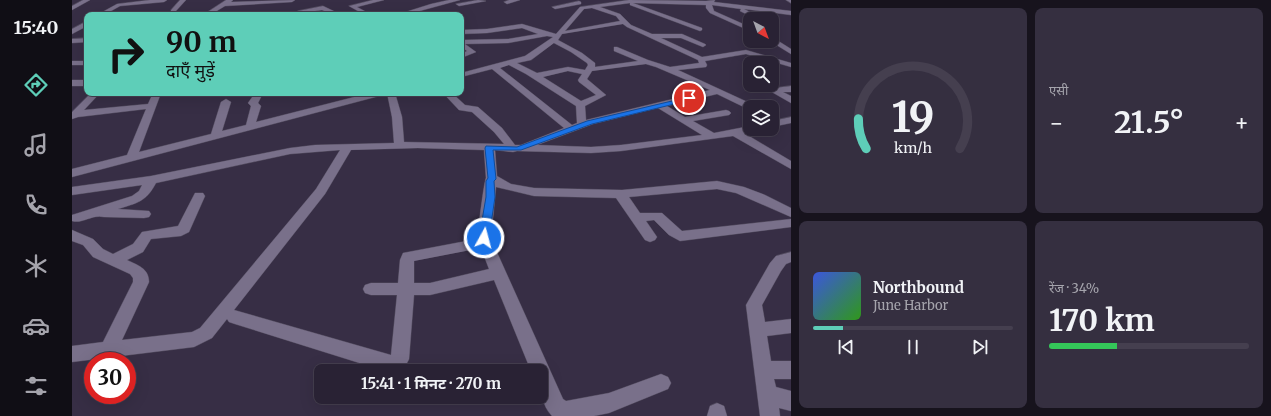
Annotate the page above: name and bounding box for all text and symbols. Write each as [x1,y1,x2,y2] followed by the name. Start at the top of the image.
[743,12,779,48] north arrow
[743,12,779,136] map controls
[14,16,58,39] text: 15:40
[166,24,237,60] text: 90 m
[100,28,152,80] icon: right
[743,56,779,92] button: search
[166,59,215,82] text: दाएँ मुड़ें
[22,71,50,99] icon: directions
[672,81,706,115] pin
[1049,82,1068,99] text: एसी
[678,87,700,109] icon: arrive
[892,90,934,142] text: 19
[743,100,779,136] button: layers
[1114,103,1184,141] text: 21.5°
[1049,109,1064,137] text: −
[1234,109,1249,137] text: +
[22,131,50,159] icon: music
[894,138,932,156] text: km/h
[22,191,50,219] icon: phone
[463,217,505,259] position arrow
[22,252,50,280] icon: climate
[873,278,964,297] text: Northbound
[1049,280,1099,297] text: रेंज · 34%
[873,297,948,314] text: June Harbor
[1049,301,1155,339] text: 170 km
[22,312,50,340] icon: car
[835,336,857,358] icon: previous
[902,336,924,358] icon: pause
[969,336,991,358] icon: next
[84,352,136,404] speed limit sign: 30
[22,372,50,400] icon: filters
[361,374,501,393] text: 15:41 · 1 मिनट · 270 m

